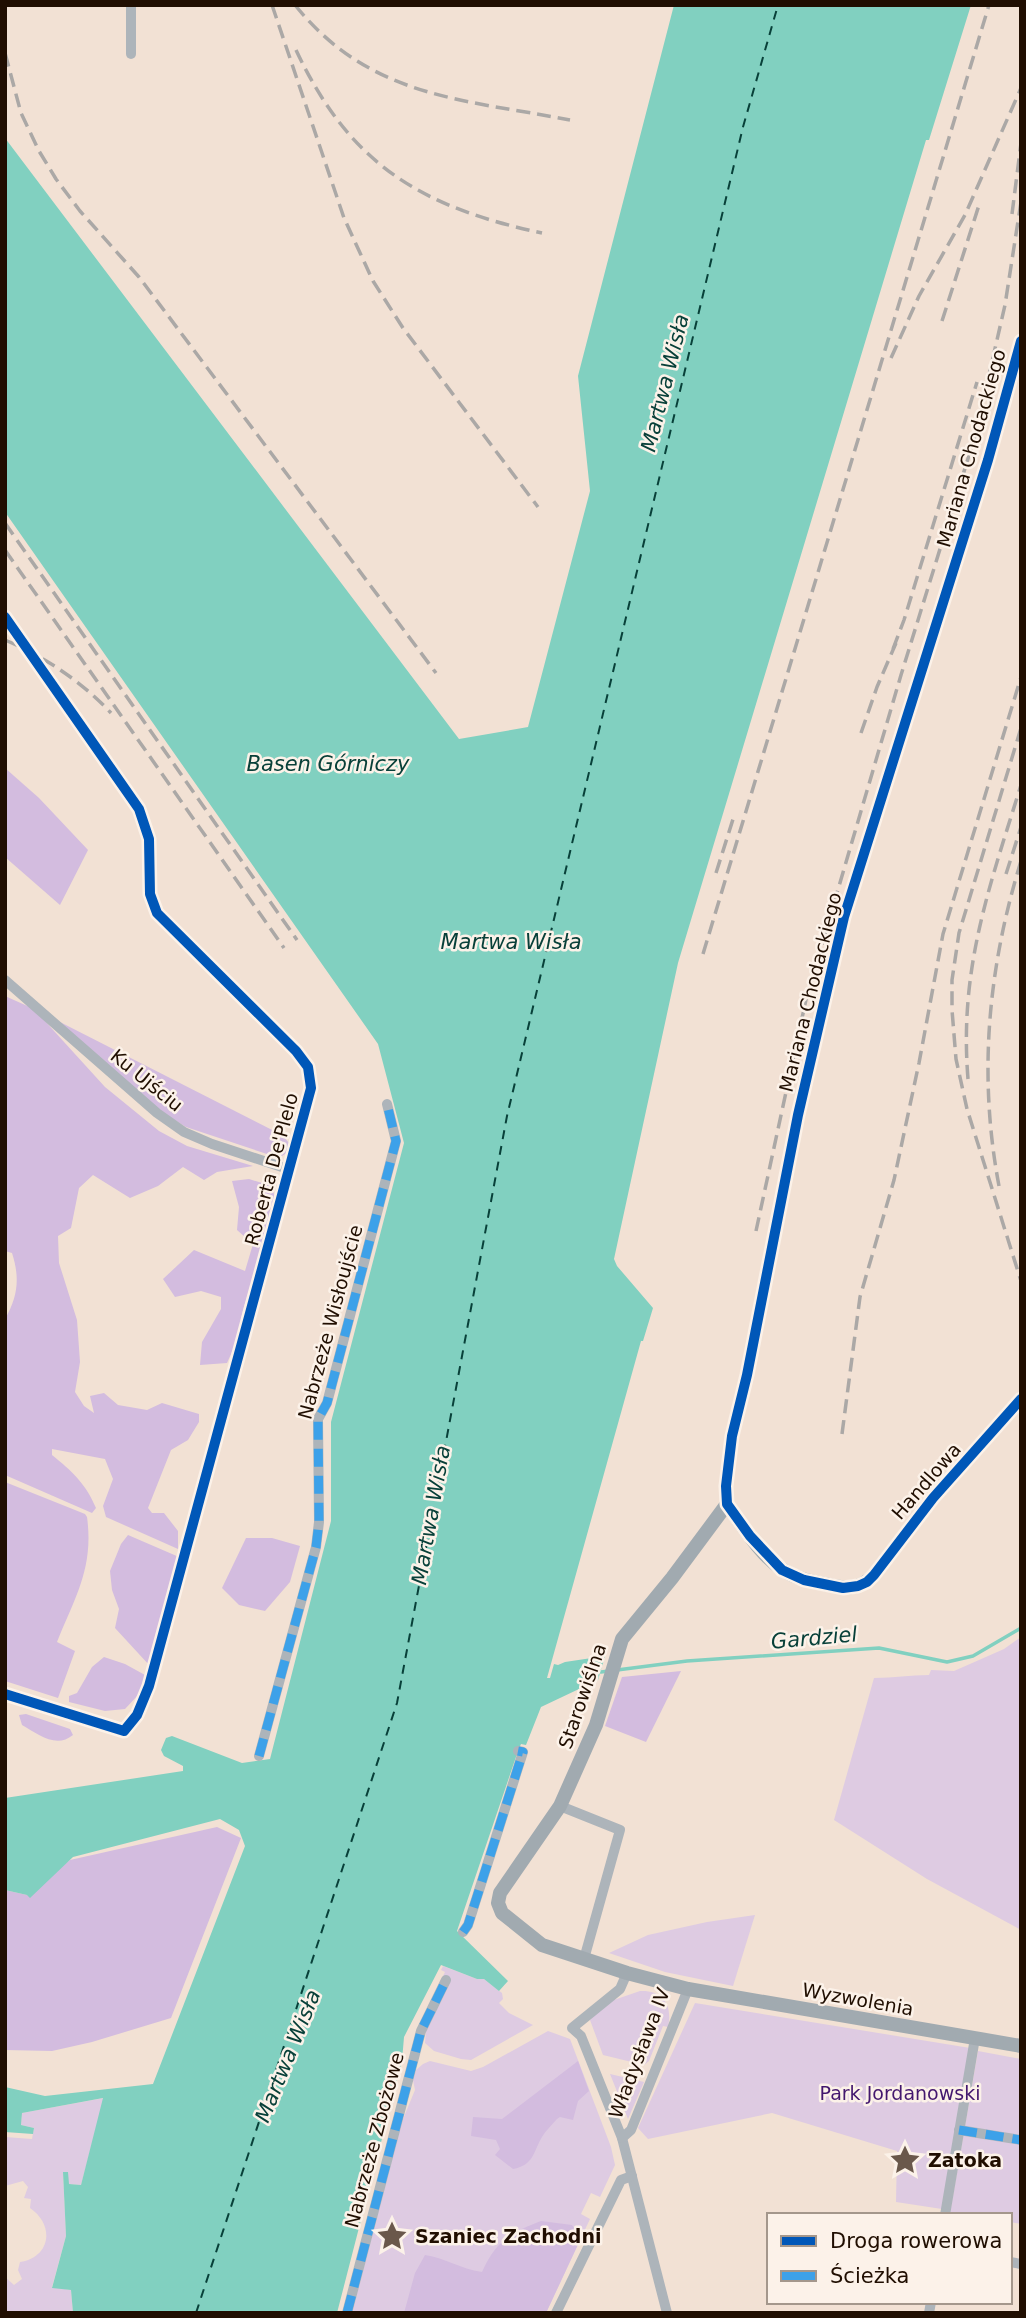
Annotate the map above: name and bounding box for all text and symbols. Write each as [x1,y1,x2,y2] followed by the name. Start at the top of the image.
[636,312,694,454] water label: Martwa Wisła
[932,346,1010,550] street label: Mariana Chodackiego
[246,752,410,776] water label: Basen Górniczy
[775,890,845,1094] street label: Mariana Chodackiego
[440,930,582,954] water label: Martwa Wisła
[106,1044,188,1116] street label: Ku Ujściu
[240,1090,302,1248] street label: Roberta De'Plelo
[293,1222,367,1422] street label: Nabrzeże Wisłoujście
[887,1438,965,1524] street label: Handlowa
[407,1443,455,1587] water label: Martwa Wisła
[770,1622,858,1654] water label: Gardziel
[554,1640,610,1752] street label: Starowiślna
[801,1978,915,2020] street label: Wyzwolenia
[604,1985,674,2121] street label: Władysława IV
[250,1986,326,2126] water label: Martwa Wisła
[340,2050,408,2230] street label: Nabrzeże Zbożowe
[820,2082,980,2104] park label: Park Jordanowski
[888,2143,922,2177] place icon: Zatoka
[928,2149,1002,2171] place label: Zatoka
[767,2213,1012,2304] legend
[375,2219,409,2253] place icon: Szaniec Zachodni
[415,2225,601,2247] place label: Szaniec Zachodni
[830,2229,1002,2253] text: Droga rowerowa
[830,2263,909,2288] text: Ścieżka

